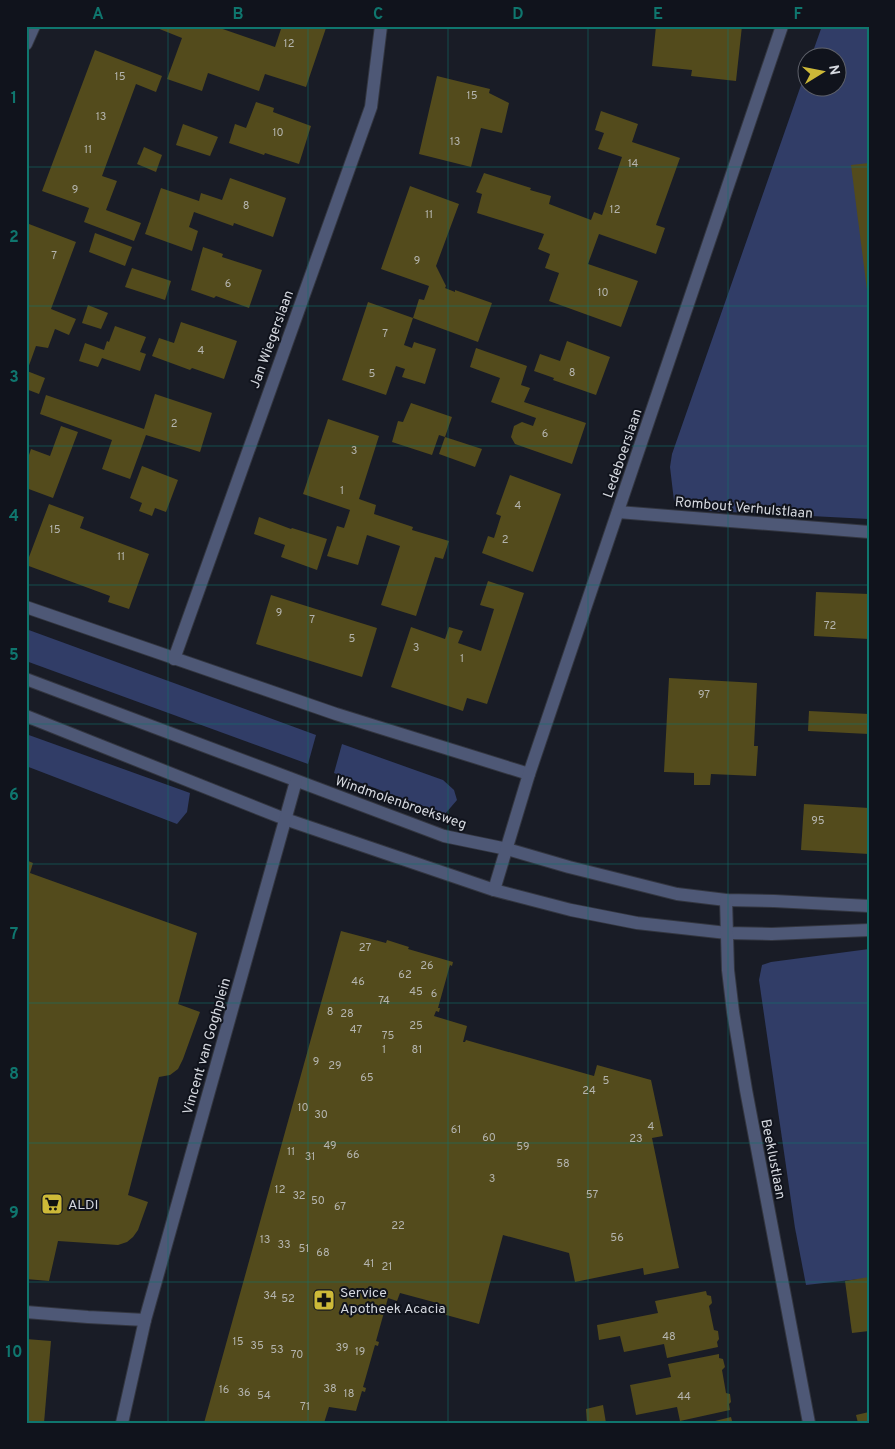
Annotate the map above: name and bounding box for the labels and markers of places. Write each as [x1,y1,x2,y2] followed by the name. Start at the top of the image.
[40,1192,64,1216] supermarket icon: ALDI
[68,1197,99,1214] place label: ALDI
[340,1285,446,1318] place label: Service Apotheek Acacia
[312,1288,336,1312] pharmacy icon: Service Apotheek Acacia

